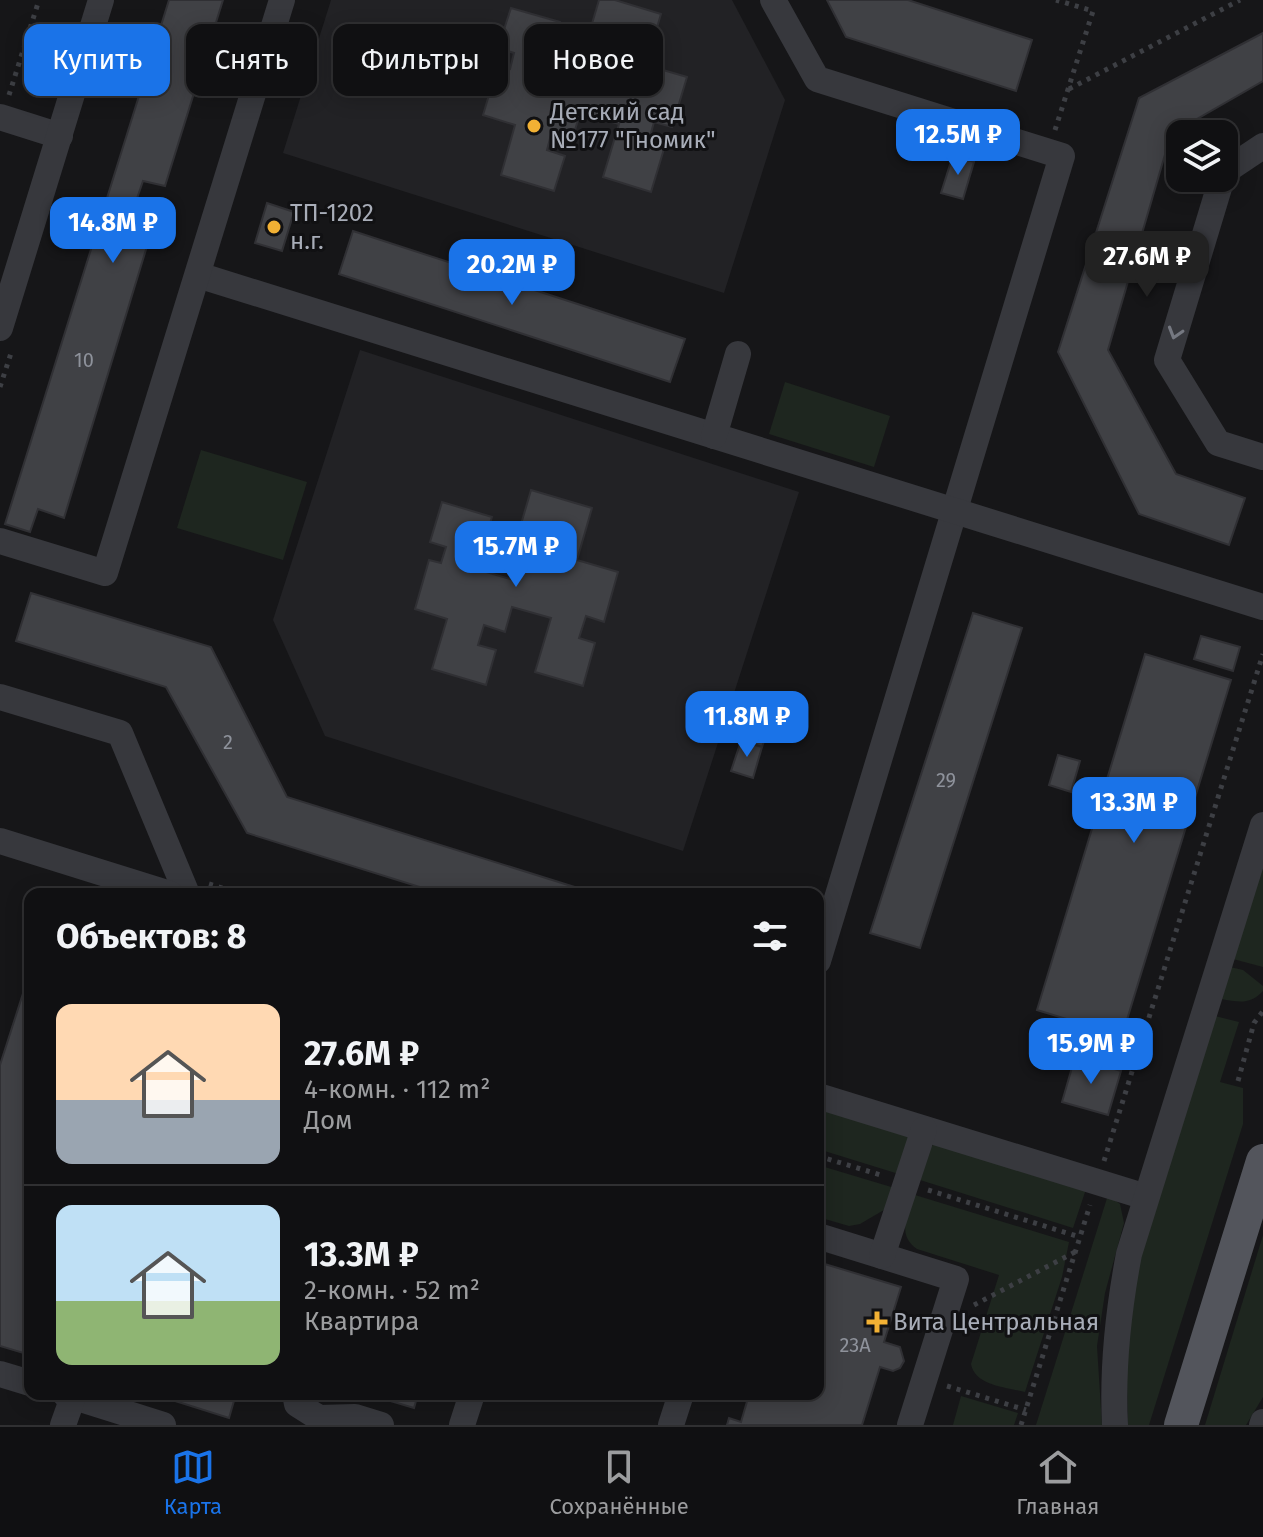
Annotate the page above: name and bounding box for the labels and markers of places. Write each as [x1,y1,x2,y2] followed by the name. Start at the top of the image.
[549,98,716,154] place label: Детский сад №177 "Гномик"
[884,109,1032,177] pin: 12.5M ₽
[525,117,543,135] marker: Детский сад №177 "Гномик"
[39,197,187,265] pin: 14.8M ₽
[290,199,374,255] place label: ТП-1202 н.г.
[265,218,283,236] marker: ТП-1202 н.г.
[1073,231,1221,299] pin: 27.6M ₽
[438,239,586,307] pin: 20.2M ₽
[442,521,590,589] pin: 15.7M ₽
[673,691,821,759] pin: 11.8M ₽
[1060,777,1208,845] pin: 13.3M ₽
[1017,1018,1165,1086] pin: 15.9M ₽
[893,1308,1099,1336] place label: Вита Центральная
[868,1313,886,1331] marker: Вита Центральная

